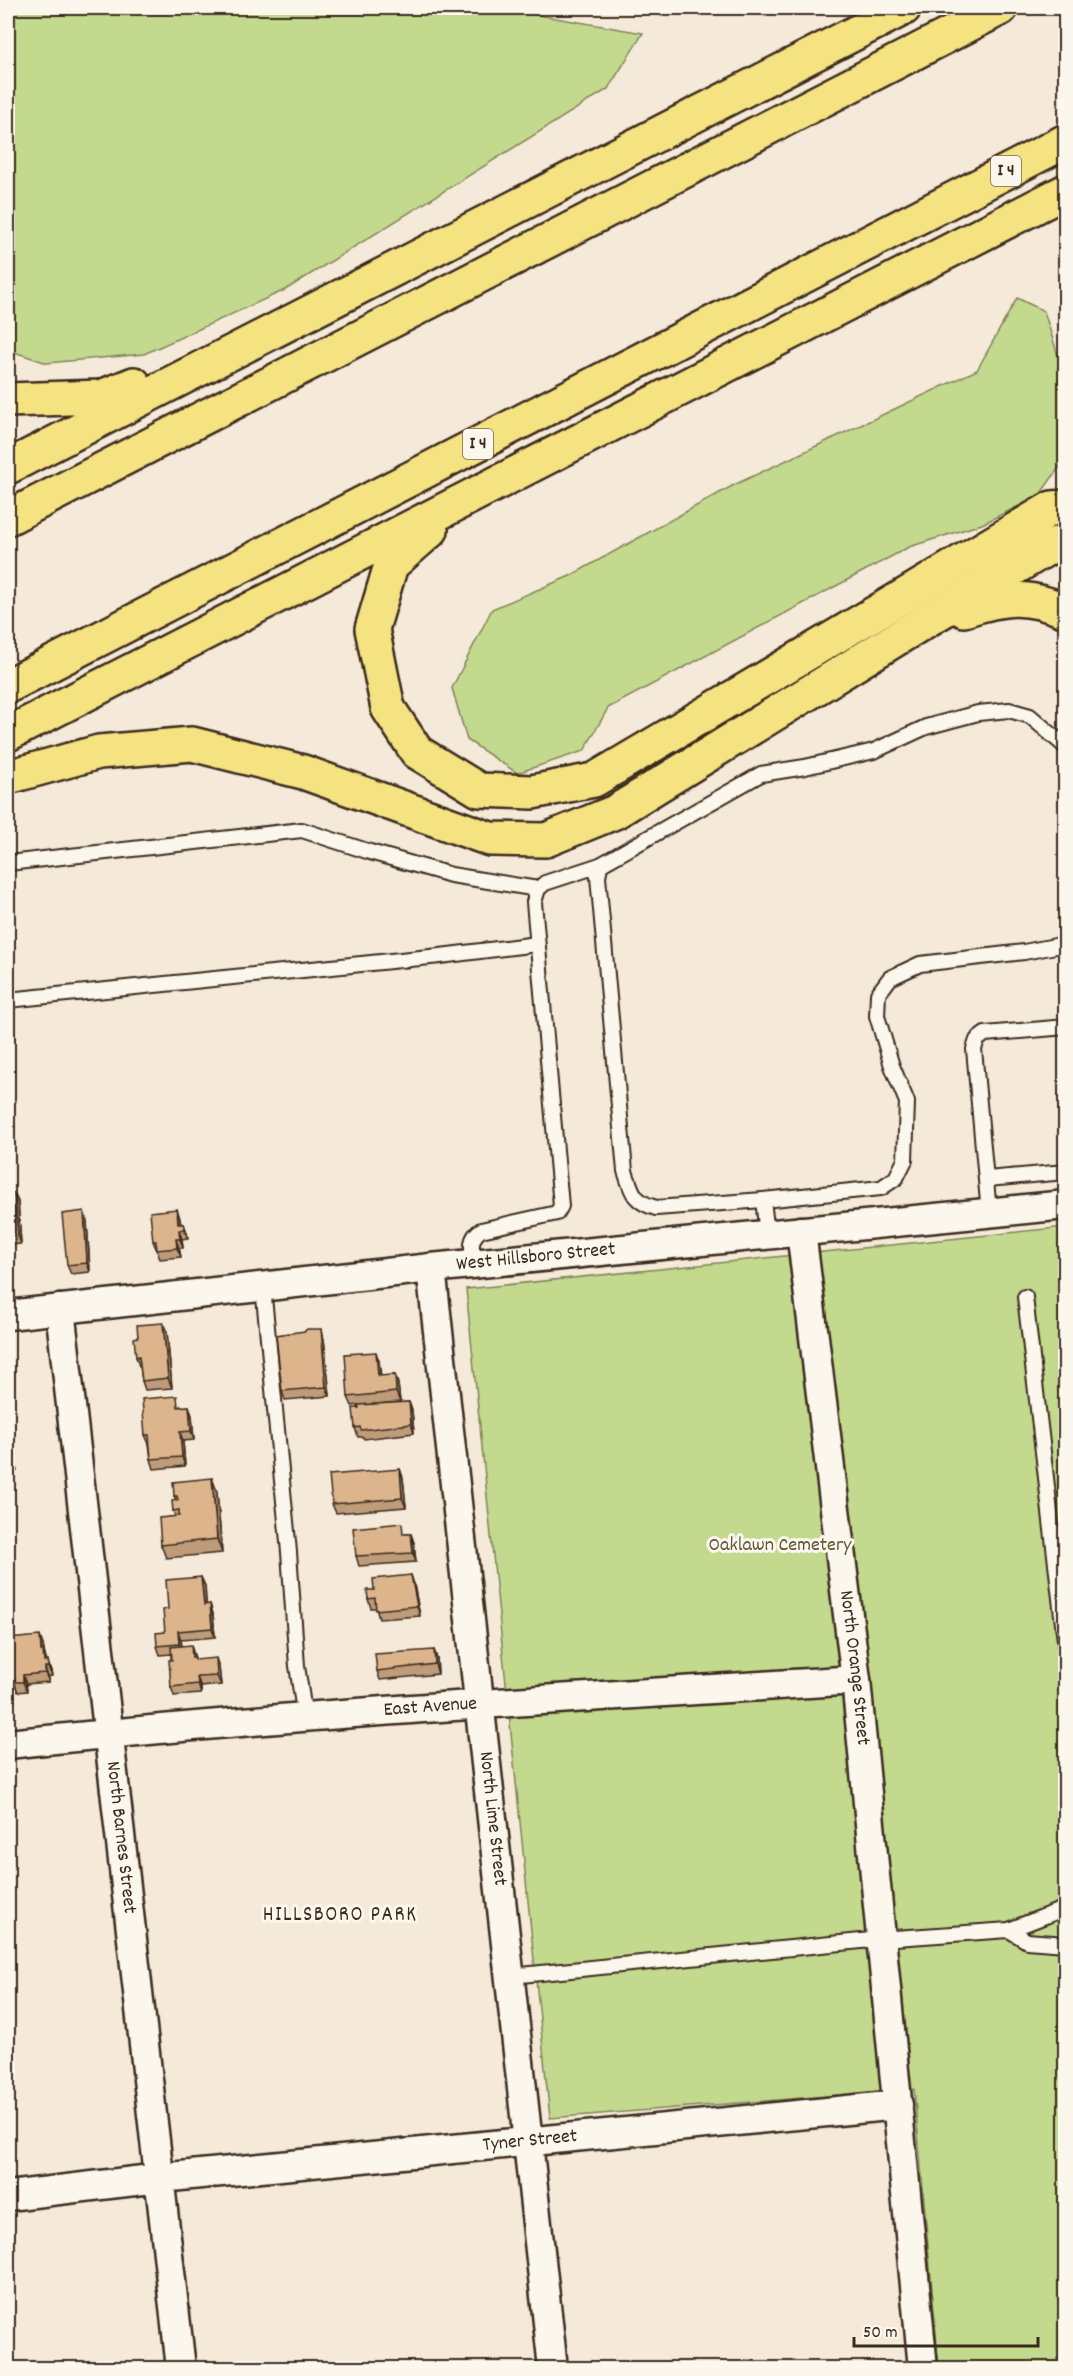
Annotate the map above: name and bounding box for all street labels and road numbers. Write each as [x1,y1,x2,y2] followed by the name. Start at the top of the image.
[991,156,1021,186] road number: I 4
[463,429,493,459] road number: I 4
[455,1236,617,1279] street label: West Hillsboro Street
[831,1589,876,1747] street label: North Orange Street
[383,1690,478,1725] street label: East Avenue
[471,1750,513,1887] street label: North Lime Street
[98,1760,143,1915] street label: North Barnes Street
[482,2123,579,2160] street label: Tyner Street

